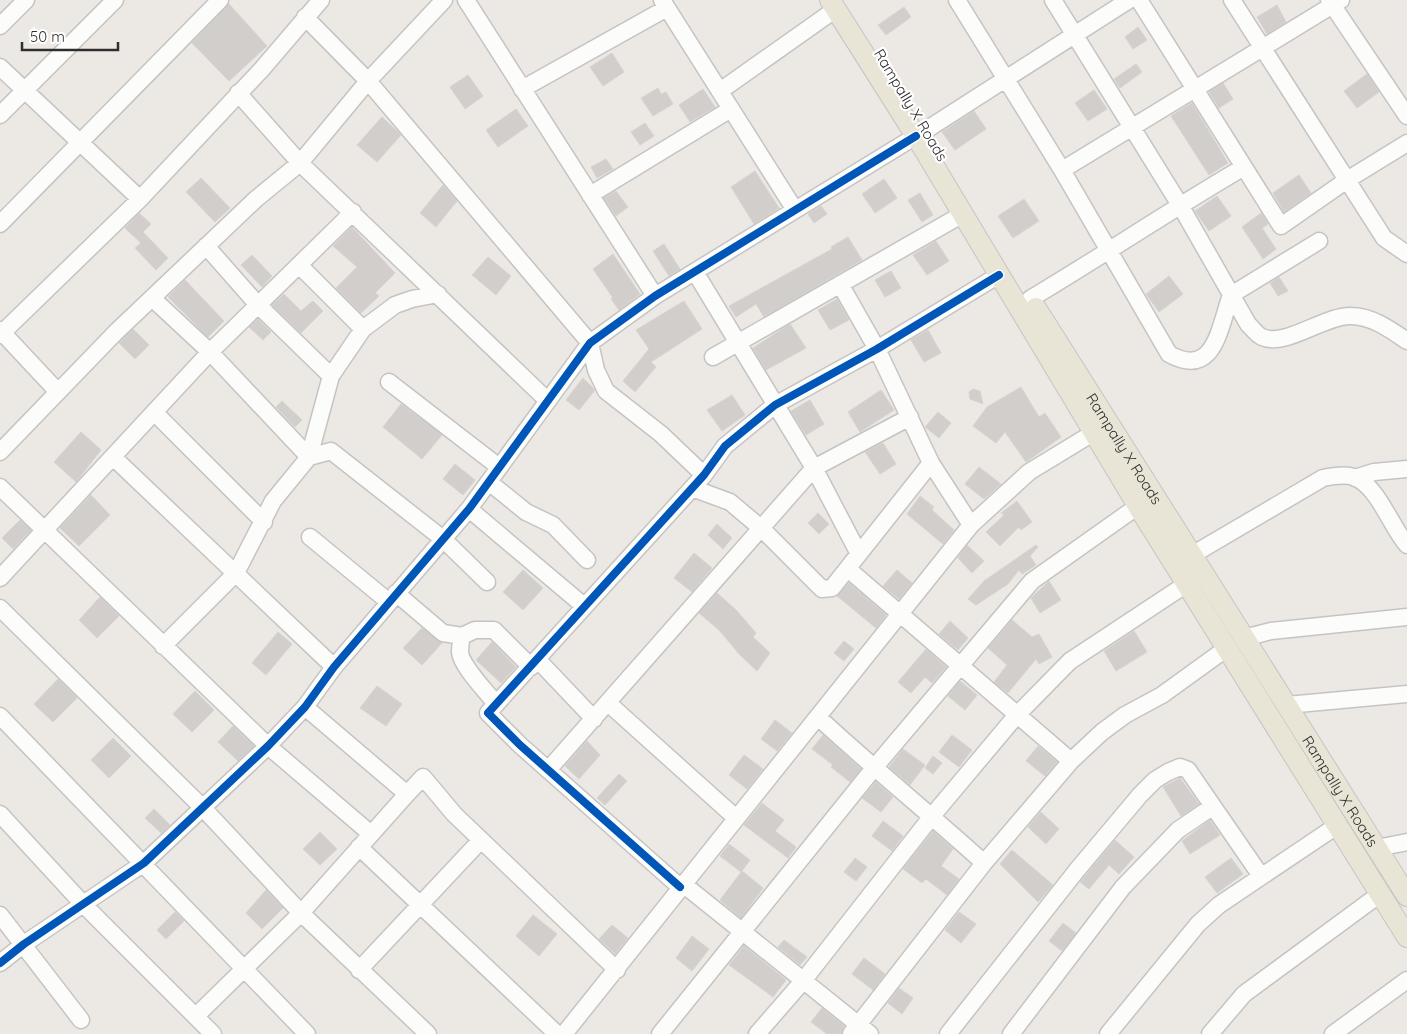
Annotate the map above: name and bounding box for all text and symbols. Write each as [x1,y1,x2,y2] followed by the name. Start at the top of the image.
[22,20,119,52] scale bar
[30,27,65,46] text: 50 m
[870,45,952,165] street label: Rampally X Roads
[1082,389,1167,508] street label: Rampally X Roads
[1299,732,1383,850] street label: Rampally X Roads

